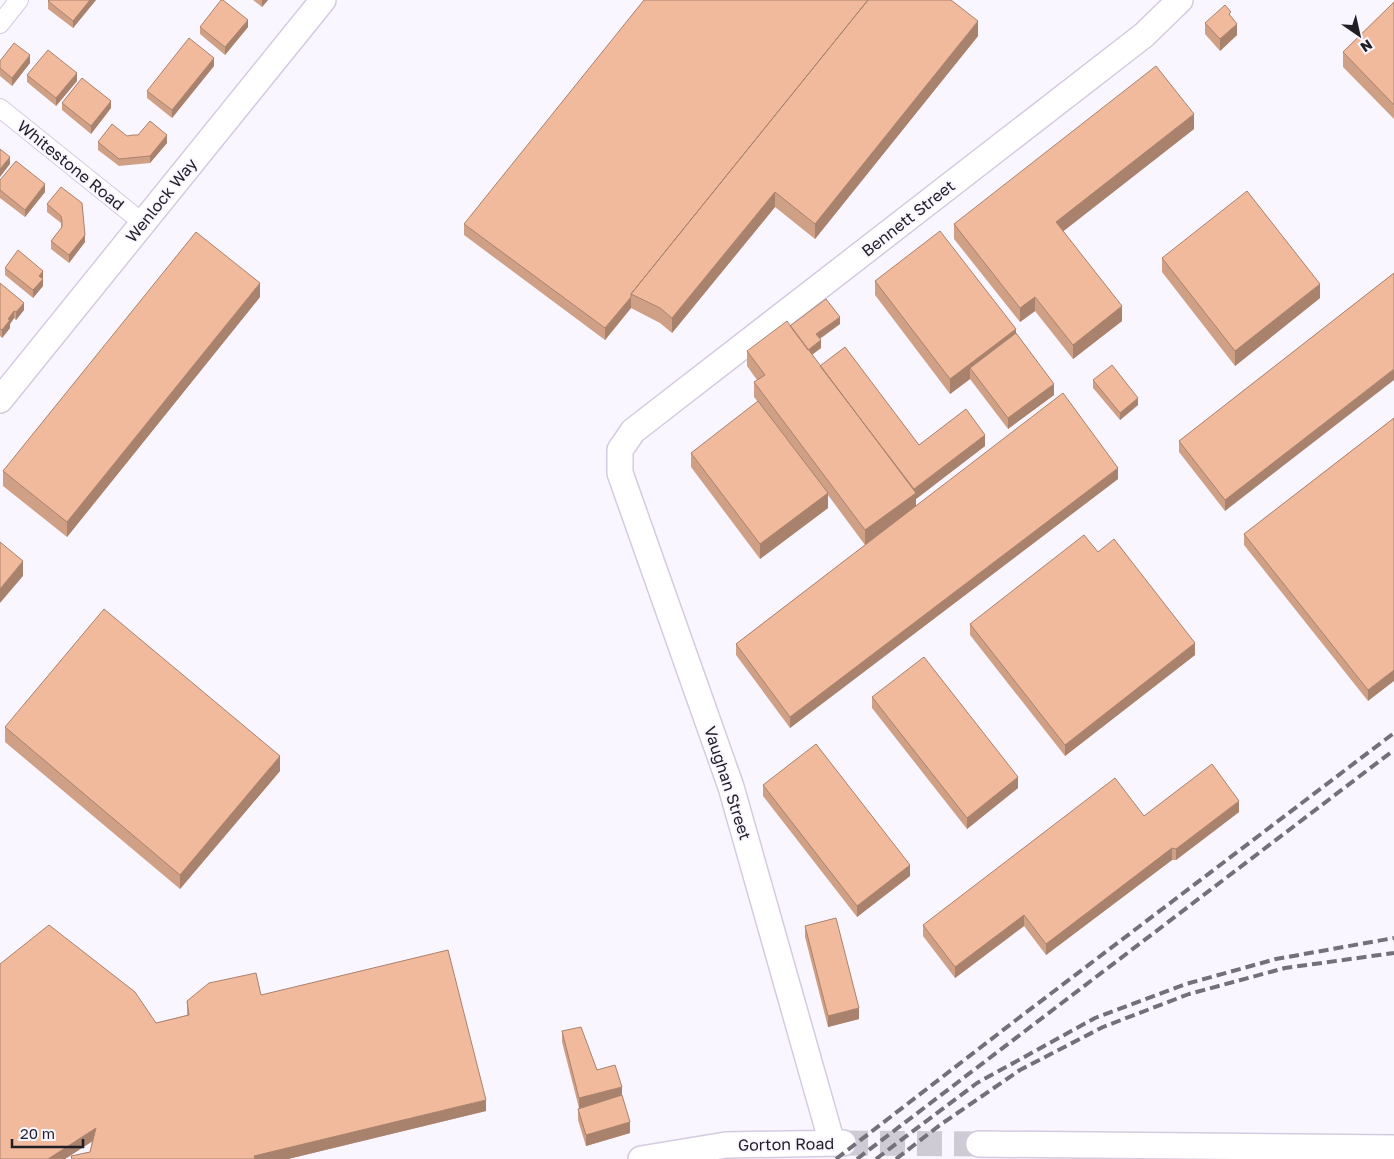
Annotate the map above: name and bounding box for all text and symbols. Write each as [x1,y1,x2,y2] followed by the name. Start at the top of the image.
[1334,10,1384,60] north arrow
[1357,36,1376,56] text: N
[13,116,129,214] street label: Whitestone Road
[121,154,201,246] street label: Wenlock Way
[857,175,959,261] street label: Bennett Street
[700,724,756,842] street label: Vaughan Street
[12,1116,84,1148] scale bar
[20,1124,55,1142] text: 20 m
[738,1133,834,1155] street label: Gorton Road

